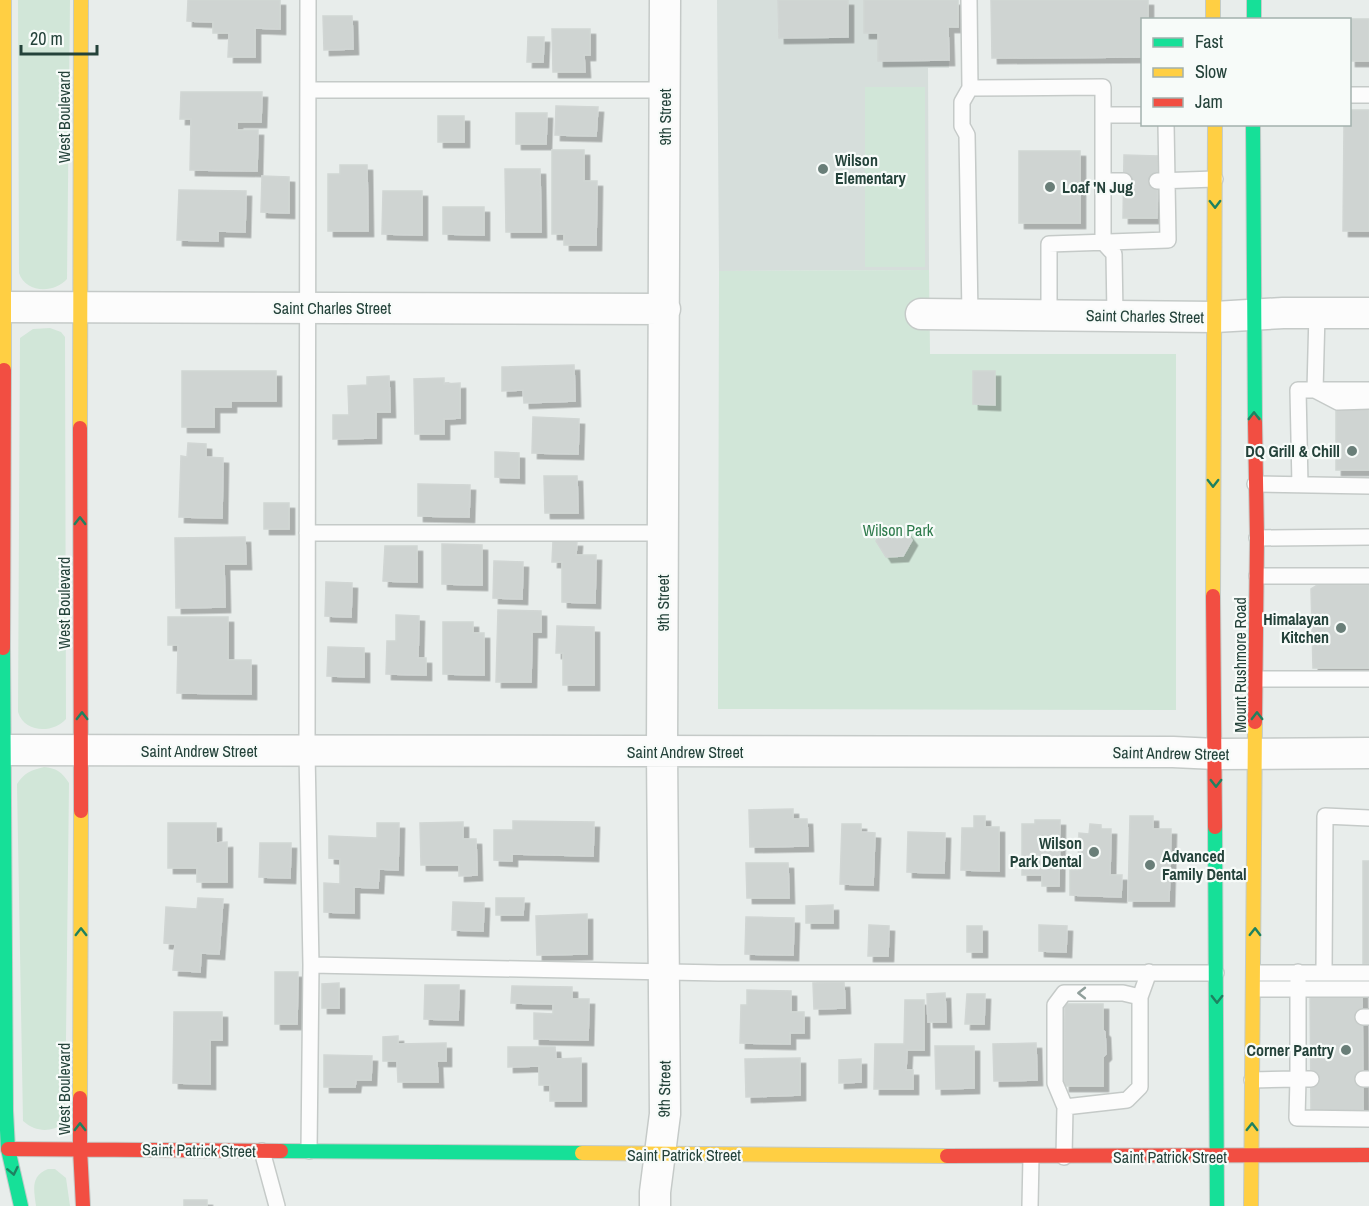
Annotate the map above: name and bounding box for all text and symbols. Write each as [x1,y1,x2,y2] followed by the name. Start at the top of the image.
[21,18,98,56] scale bar
[1141,18,1351,126] legend
[30,26,63,51] text: 20 m
[1195,29,1223,54] text: Fast
[1195,59,1227,84] text: Slow
[53,71,75,163] street label: West Boulevard
[654,88,676,145] street label: 9th Street
[1195,89,1223,114] text: Jam
[835,149,906,189] place label: Wilson Elementary
[816,162,830,176] marker: Wilson Elementary
[1062,176,1133,198] place label: Loaf 'N Jug
[1043,180,1057,194] marker: Loaf 'N Jug
[1209,199,1222,208] one-way arrow
[273,297,391,319] street label: Saint Charles Street
[1086,304,1205,328] street label: Saint Charles Street
[1248,411,1260,420] one-way arrow
[1245,440,1340,462] place label: DQ Grill & Chill
[1345,444,1359,458] marker: DQ Grill & Chill
[1207,478,1220,487] one-way arrow
[74,516,87,525] one-way arrow
[863,519,934,541] park label: Wilson Park
[53,557,75,649] street label: West Boulevard
[652,574,674,631] street label: 9th Street
[1229,597,1251,733] street label: Mount Rushmore Road
[1263,608,1329,648] place label: Himalayan Kitchen
[1334,621,1348,635] marker: Himalayan Kitchen
[76,711,88,720] one-way arrow
[1250,711,1263,720] one-way arrow
[141,740,258,762] street label: Saint Andrew Street
[627,741,744,763] street label: Saint Andrew Street
[1112,741,1230,765] street label: Saint Andrew Street
[1210,778,1222,787] one-way arrow
[1010,832,1082,872] place label: Wilson Park Dental
[1087,845,1101,859] marker: Wilson Park Dental
[1162,845,1247,885] place label: Advanced Family Dental
[1143,858,1157,872] marker: Advanced Family Dental
[75,927,87,936] one-way arrow
[1249,927,1261,936] one-way arrow
[1078,987,1087,999] one-way arrow
[1210,994,1223,1003] one-way arrow
[1247,1039,1335,1061] place label: Corner Pantry
[53,1043,75,1135] street label: West Boulevard
[1339,1043,1353,1057] marker: Corner Pantry
[653,1060,676,1118] street label: 9th Street
[74,1122,86,1131] one-way arrow
[1246,1122,1258,1131] one-way arrow
[142,1138,256,1162] street label: Saint Patrick Street
[627,1144,741,1166] street label: Saint Patrick Street
[1113,1146,1227,1168] street label: Saint Patrick Street
[6,1166,19,1176] one-way arrow

